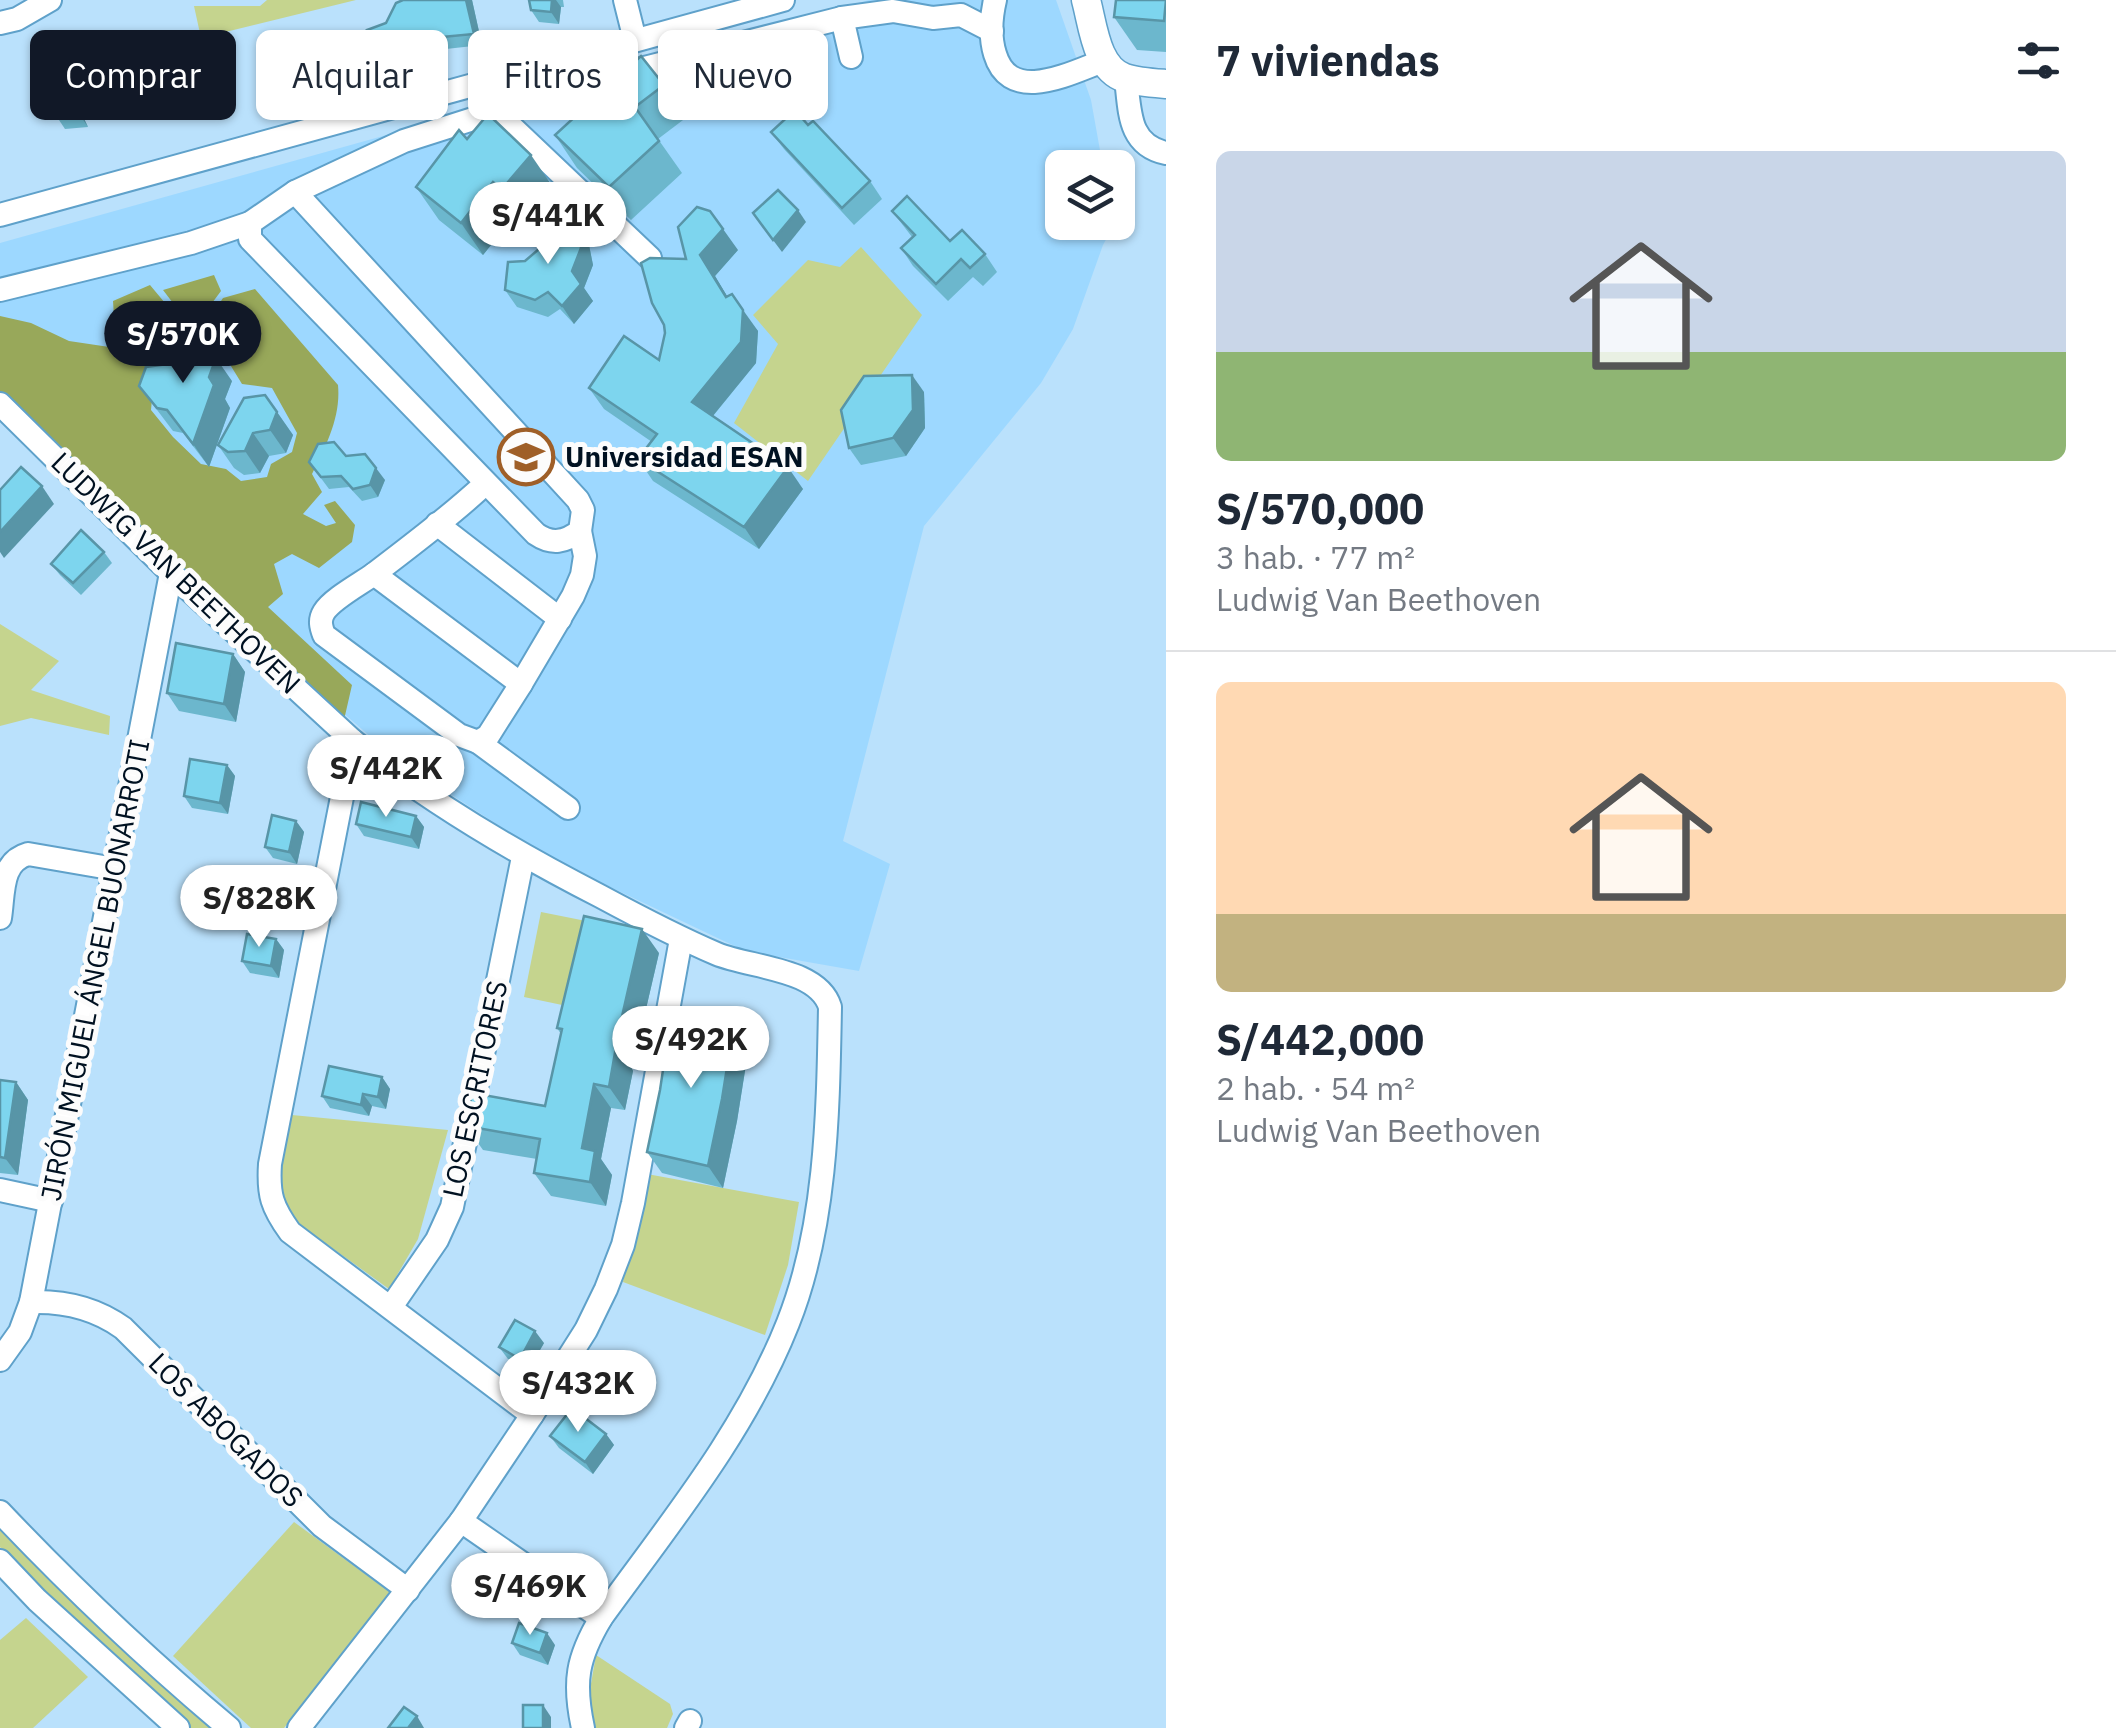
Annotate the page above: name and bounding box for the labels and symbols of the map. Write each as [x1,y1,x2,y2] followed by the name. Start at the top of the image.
[467,182,629,267] pin: S/441K
[102,301,264,386] pin: S/570K
[496,427,556,487] school or university icon: Universidad ESAN
[565,438,804,475] place label: Universidad ESAN
[44,444,309,702] street label: LUDWIG VAN BEETHOVEN
[305,735,467,820] pin: S/442K
[32,736,157,1204] street label: JIRÓN MIGUEL ÁNGEL BUONARROTI
[178,865,340,950] pin: S/828K
[433,977,516,1201] street label: LOS ESCRITORES
[610,1006,772,1091] pin: S/492K
[141,1344,312,1515] street label: LOS ABOGADOS
[497,1350,659,1435] pin: S/432K
[449,1553,611,1638] pin: S/469K

